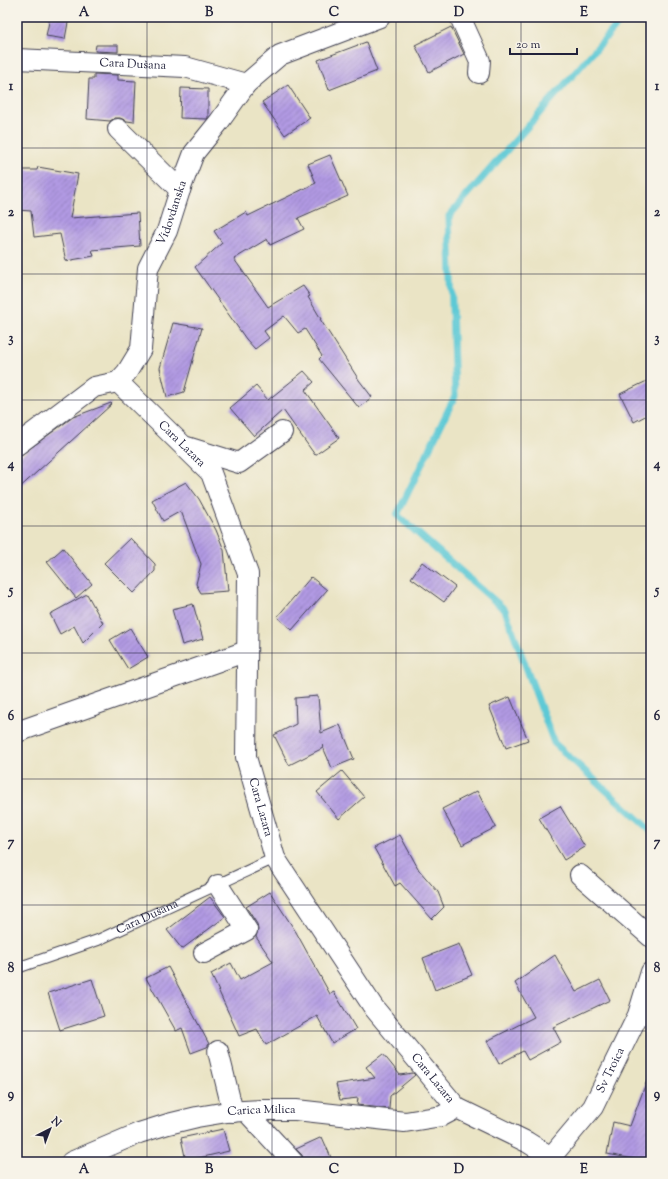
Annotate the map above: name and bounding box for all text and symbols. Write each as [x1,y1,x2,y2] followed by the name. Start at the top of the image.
[79,4,90,22] text: A
[205,4,214,22] text: B
[329,4,339,22] text: C
[454,4,464,22] text: D
[580,4,588,22] text: E
[510,30,577,56] scale bar
[516,36,541,54] text: 20 m
[99,54,167,75] street label: Cara Dušana
[9,78,14,96] text: 1
[655,78,660,96] text: 1
[152,178,192,248] street label: Vidovdanska
[8,204,15,222] text: 2
[654,204,661,222] text: 2
[8,330,14,348] text: 3
[654,330,660,348] text: 3
[154,417,210,472] street label: Cara Lazara
[7,456,15,474] text: 4
[653,456,661,474] text: 4
[8,582,14,600] text: 5
[654,582,660,600] text: 5
[8,708,15,726] text: 6
[654,708,661,726] text: 6
[243,776,278,839] street label: Cara Lazara
[8,834,15,852] text: 7
[654,834,661,852] text: 7
[113,895,182,939] street label: Cara Dušana
[8,960,15,978] text: 8
[654,960,661,978] text: 8
[592,1044,630,1096] street label: Sv Troica
[406,1049,459,1108] street label: Cara Lazara
[8,1086,15,1104] text: 9
[654,1086,661,1104] text: 9
[227,1101,296,1121] street label: Carica Milica
[30,1109,70,1149] north arrow
[47,1113,65,1131] text: N
[79,1161,90,1179] text: A
[205,1161,214,1179] text: B
[329,1161,339,1179] text: C
[454,1161,464,1179] text: D
[580,1161,588,1179] text: E

